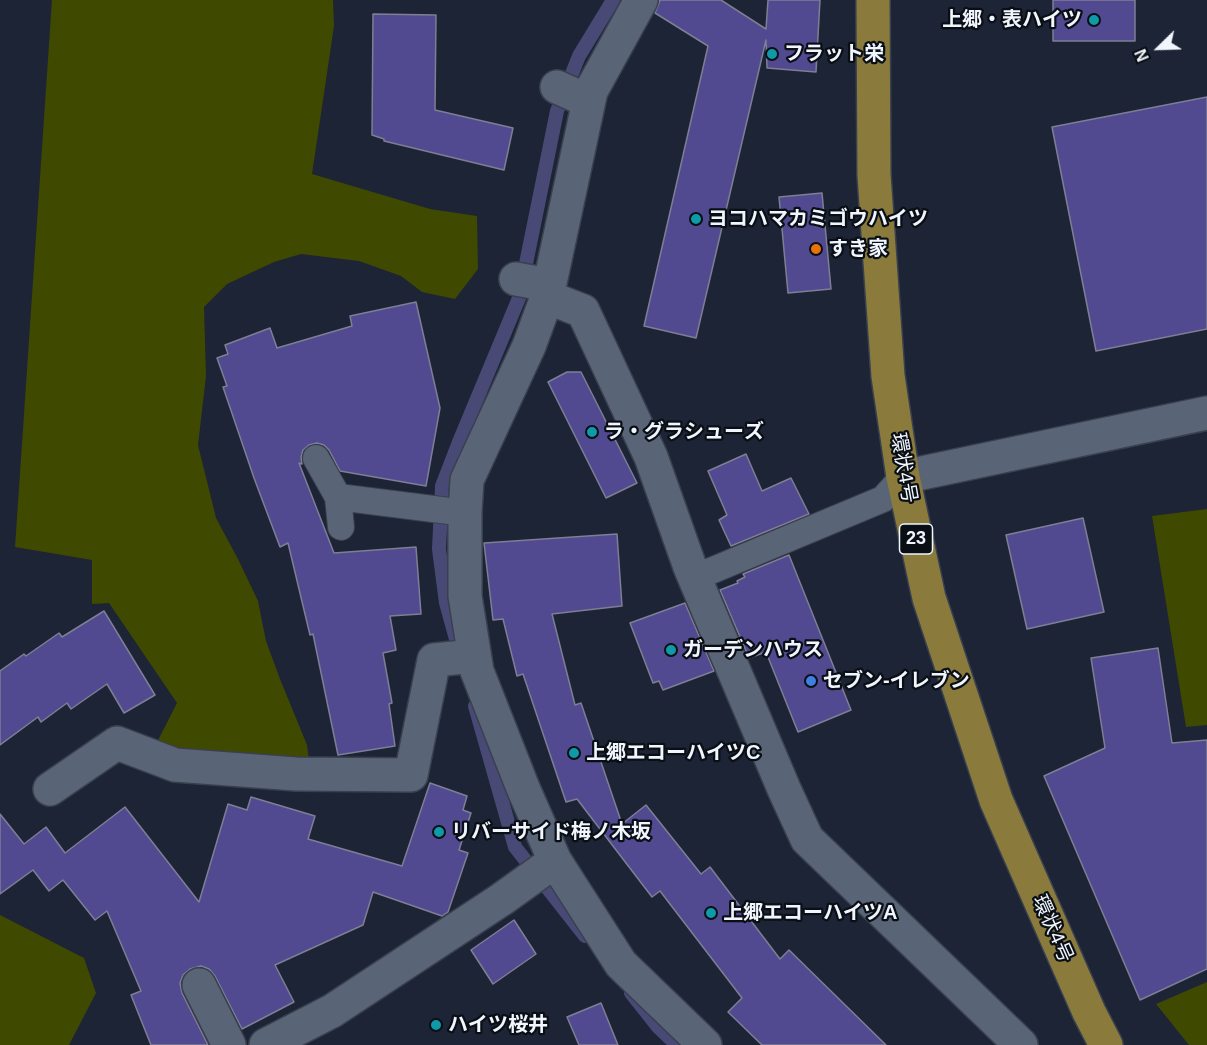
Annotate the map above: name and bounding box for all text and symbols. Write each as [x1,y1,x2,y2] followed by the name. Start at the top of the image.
[942,8,1082,32] place label: 上郷・表ハイツ
[1087,13,1101,27] marker: 上郷・表ハイツ
[1129,18,1189,78] north arrow
[784,42,884,66] place label: フラット栄
[765,47,779,61] marker: フラット栄
[1132,47,1152,64] text: N
[708,207,928,231] place label: ヨコハマカミゴウハイツ
[689,212,703,226] marker: ヨコハマカミゴウハイツ
[828,237,888,261] place label: すき家
[809,242,823,256] marker: すき家
[604,420,764,444] place label: ラ・グラシューズ
[585,425,599,439] marker: ラ・グラシューズ
[885,431,921,505] street label: 環状4号
[900,524,932,554] road number: 23
[683,638,823,662] place label: ガーデンハウス
[664,643,678,657] marker: ガーデンハウス
[823,669,970,693] place label: セブン-イレブン
[804,674,818,688] marker: セブン-イレブン
[586,741,760,765] place label: 上郷エコーハイツC
[567,746,581,760] marker: 上郷エコーハイツC
[451,820,651,844] place label: リバーサイド梅ノ木坂
[432,825,446,839] marker: リバーサイド梅ノ木坂
[1027,892,1077,966] street label: 環状4号
[723,901,897,925] place label: 上郷エコーハイツA
[704,906,718,920] marker: 上郷エコーハイツA
[448,1013,548,1037] place label: ハイツ桜井
[429,1018,443,1032] marker: ハイツ桜井

